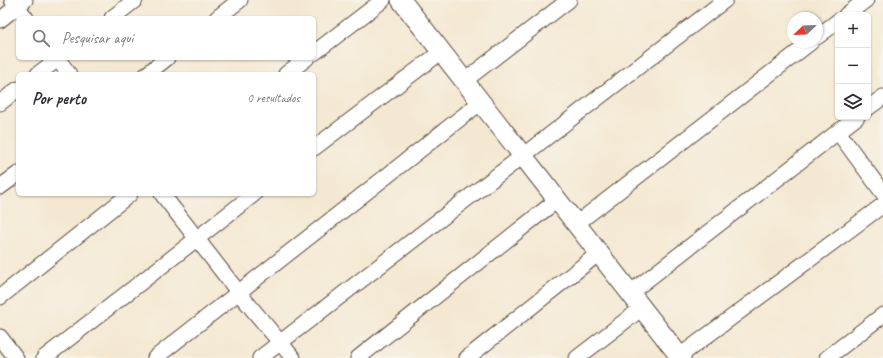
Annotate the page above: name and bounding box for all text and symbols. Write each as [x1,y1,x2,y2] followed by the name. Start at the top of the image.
[787,12,823,48] north arrow
[835,12,871,120] map controls
[835,12,871,48] button: +
[16,16,316,60] search box
[30,27,52,49] icon: search
[62,29,133,48] text: Pesquisar aqui
[835,48,871,84] button: −
[835,84,871,120] button: layers
[32,88,86,109] text: Por perto
[247,90,300,106] text: 0 resultados

